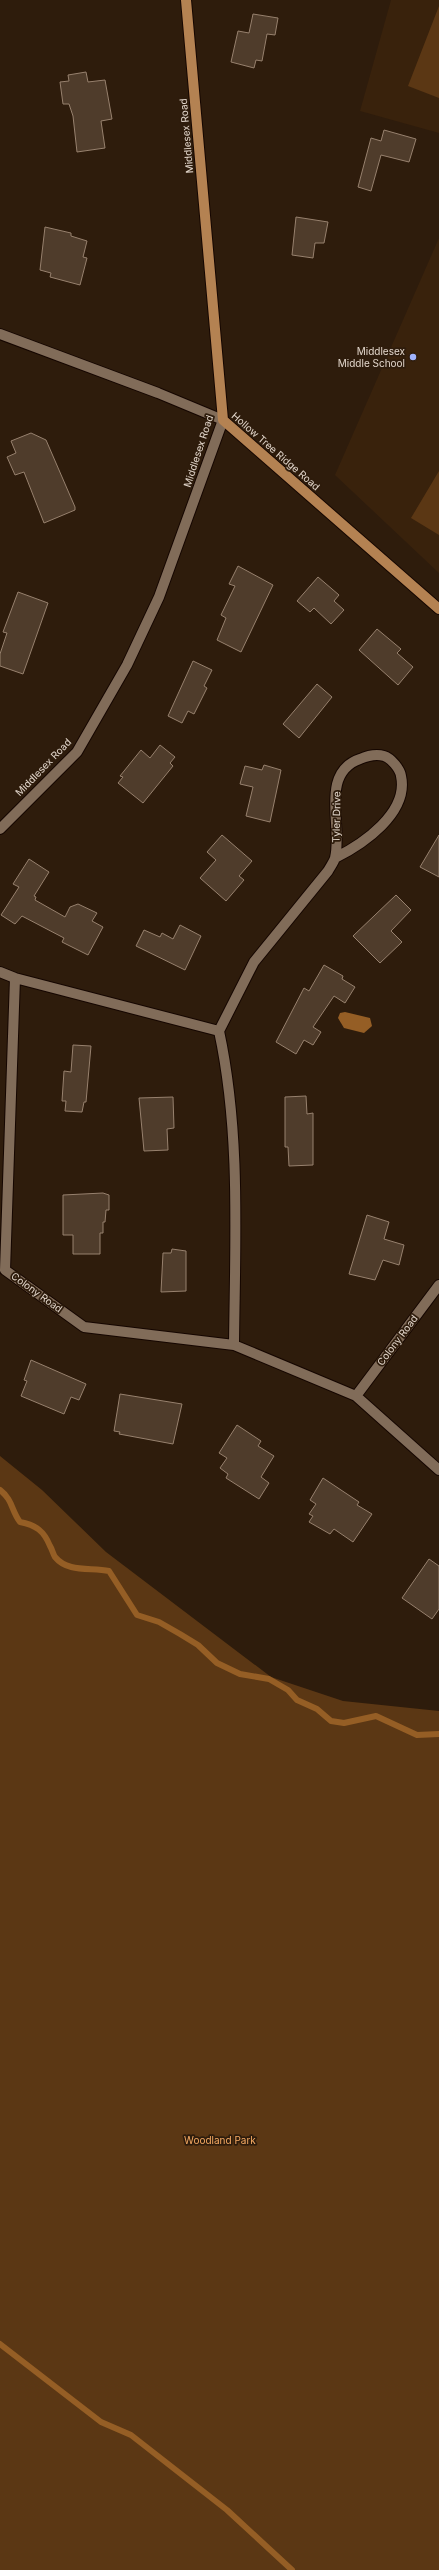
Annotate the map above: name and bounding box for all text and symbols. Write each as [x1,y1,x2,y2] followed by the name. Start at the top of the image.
[177,98,195,174] street label: Middlesex Road
[338,345,406,369] place label: Middlesex Middle School
[408,352,418,362] marker: Middlesex Middle School
[229,409,323,493] street label: Hollow Tree Ridge Road
[181,413,215,489] street label: Middlesex Road
[13,736,73,798] street label: Middlesex Road
[330,791,342,843] street label: Tyler Drive
[9,1269,65,1315] street label: Colony Road
[374,1312,420,1368] street label: Colony Road
[184,2134,256,2146] park label: Woodland Park

